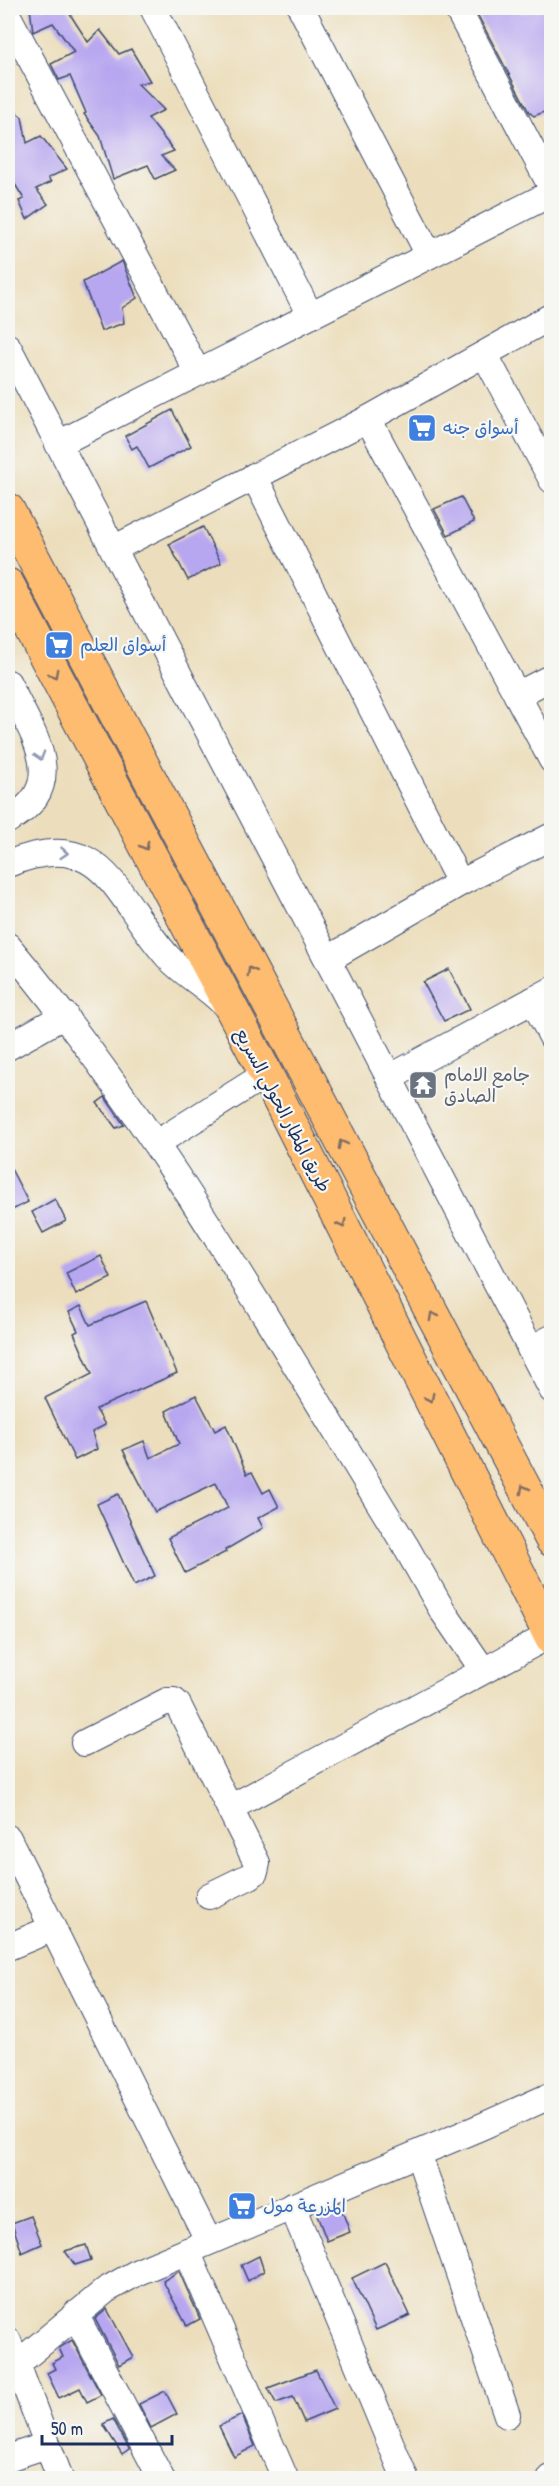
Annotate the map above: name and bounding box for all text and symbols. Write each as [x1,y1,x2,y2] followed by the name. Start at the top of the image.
[406,412,438,444] supermarket icon: أسواق جنه
[443,415,519,440] place label: أسواق جنه
[43,629,75,661] supermarket icon: أسواق العلم
[80,632,167,659] place label: أسواق العلم
[47,667,58,678] one-way arrow
[33,750,45,761] one-way arrow
[138,840,149,851] one-way arrow
[59,846,68,859] one-way arrow
[247,967,258,978] one-way arrow
[226,1023,337,1198] street label: طريق المطار الحولي السريع
[444,1062,530,1108] place label: جامع الامام الصادق
[407,1069,439,1101] temple icon: جامع الامام الصادق
[338,1140,349,1150] one-way arrow
[335,1218,346,1228] one-way arrow
[429,1312,440,1323] one-way arrow
[423,1392,434,1402] one-way arrow
[520,1484,531,1495] one-way arrow
[226,2190,258,2222] supermarket icon: المزرعة مول
[263,2193,346,2218] place label: المزرعة مول
[42,2408,172,2446] scale bar
[51,2416,83,2441] text: 50 m

